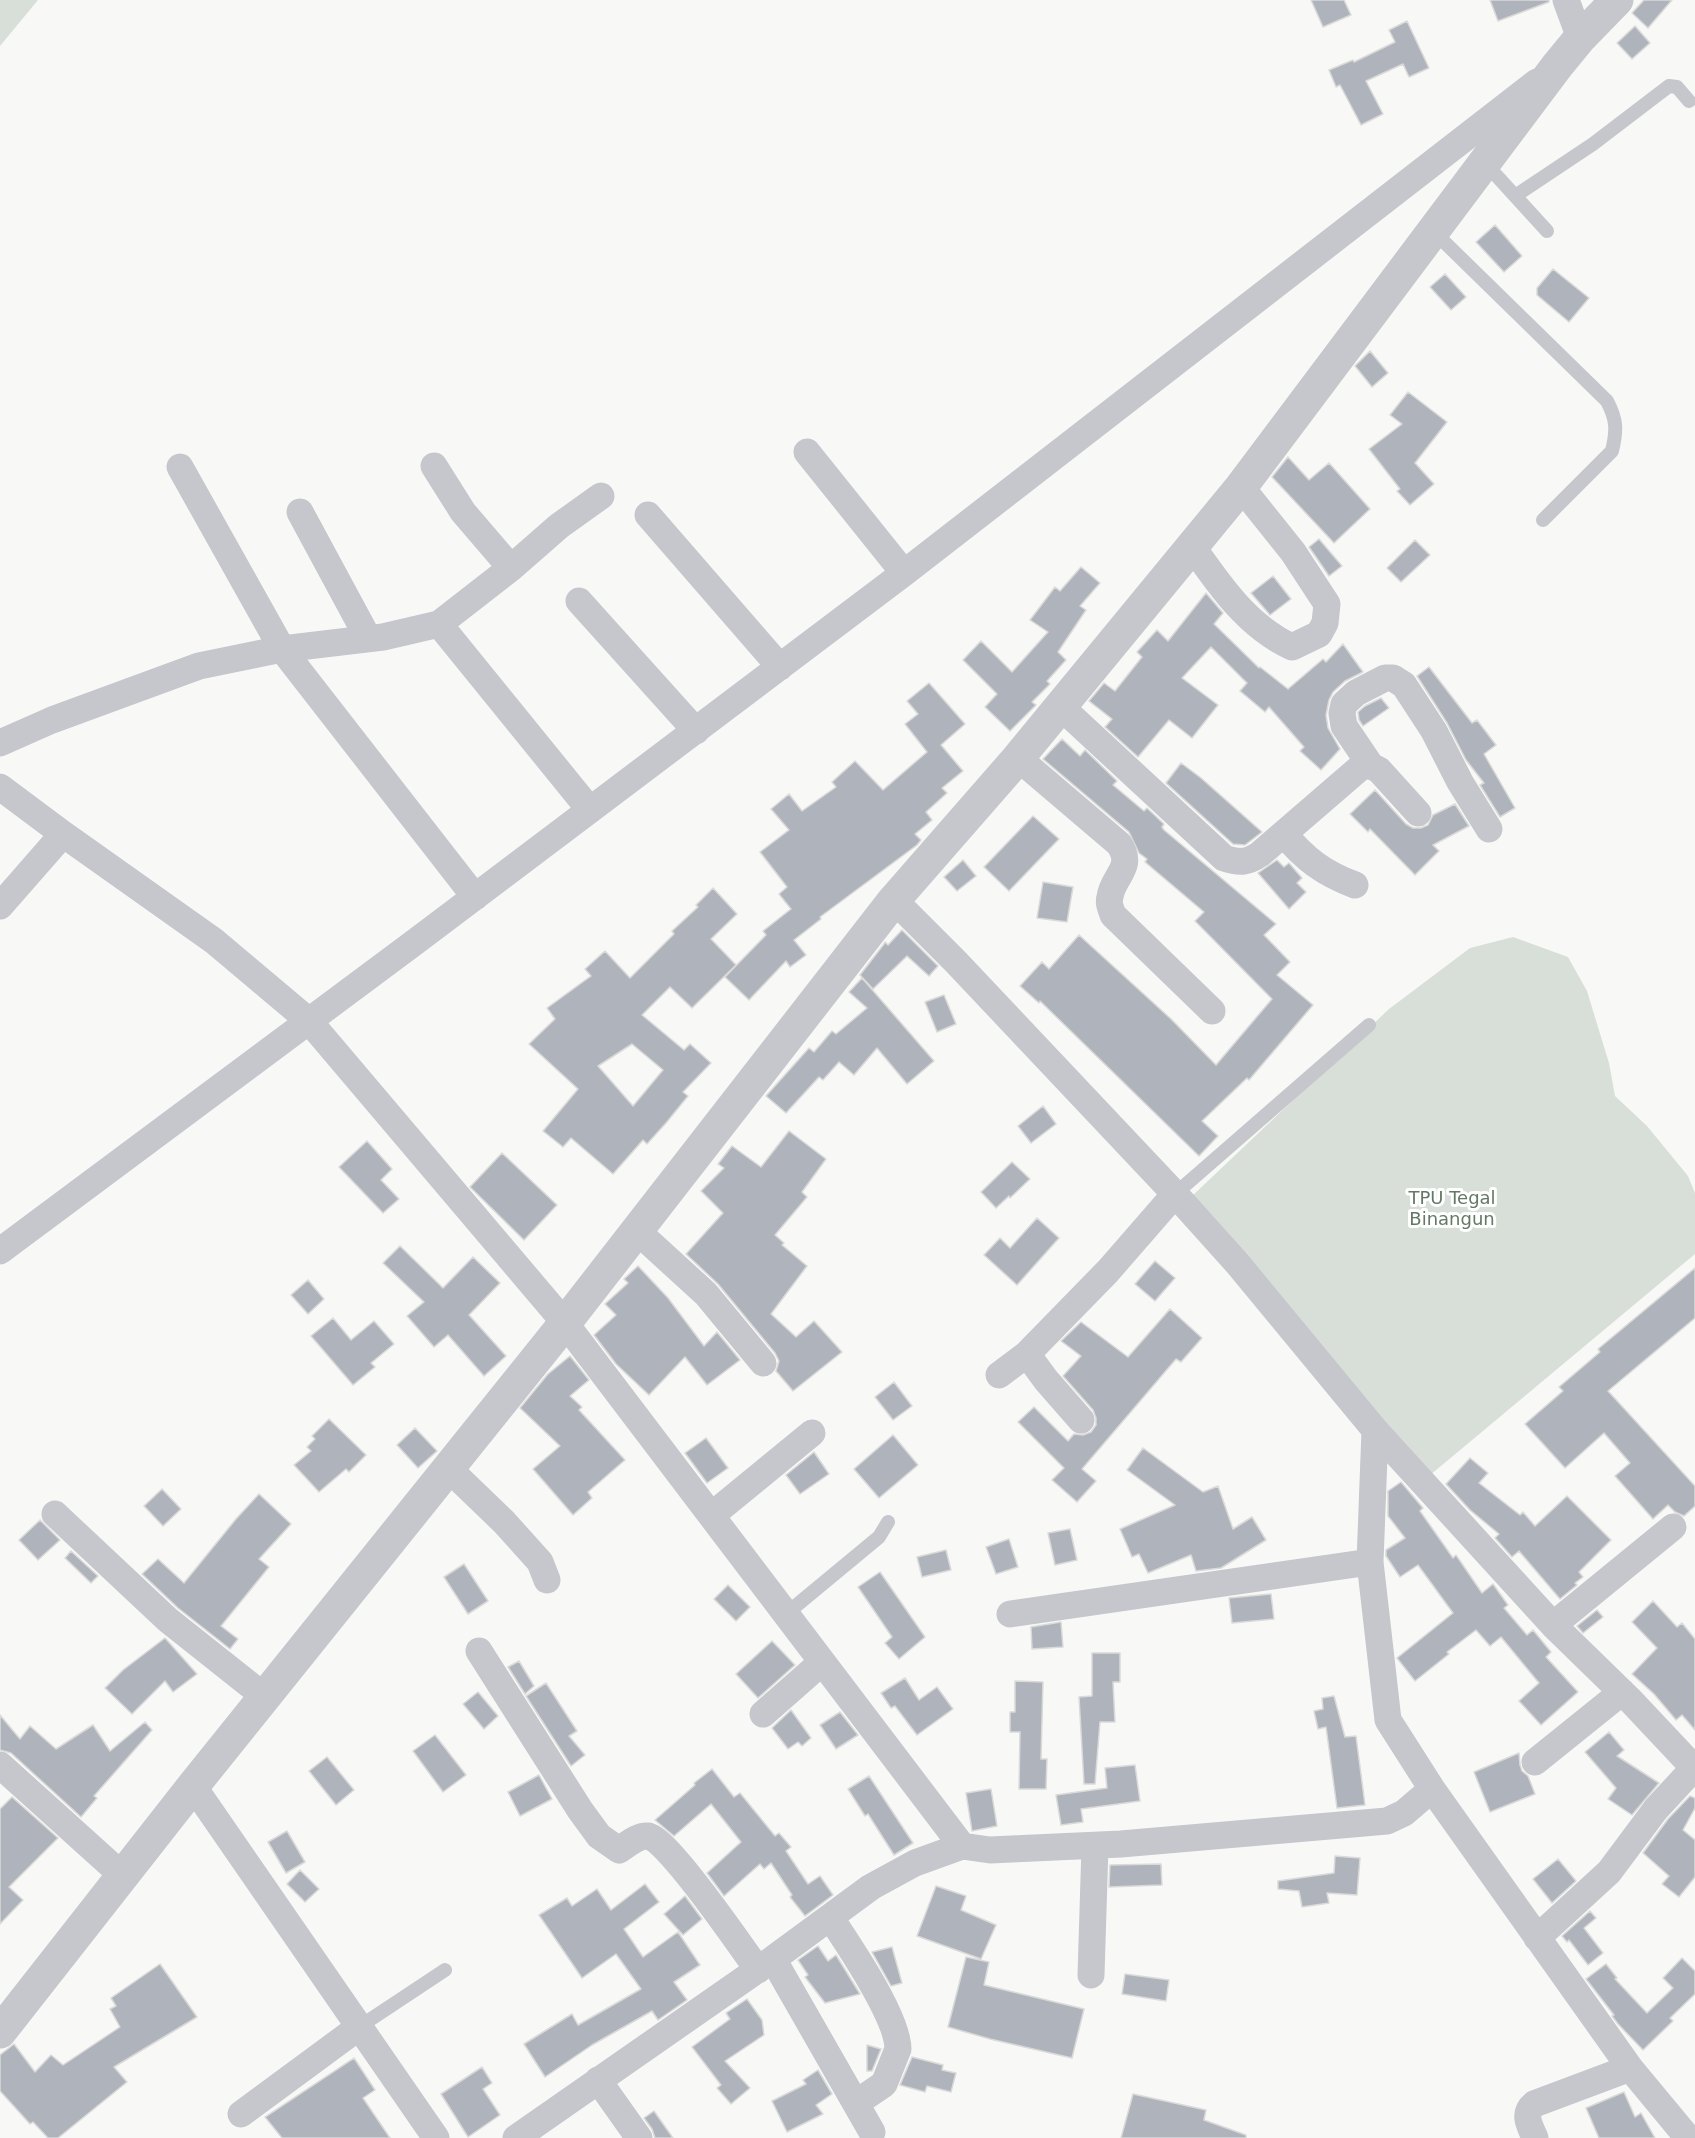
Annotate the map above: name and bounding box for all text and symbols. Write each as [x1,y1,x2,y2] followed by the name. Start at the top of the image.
[1408,1188,1496,1230] park label: TPU Tegal Binangun

